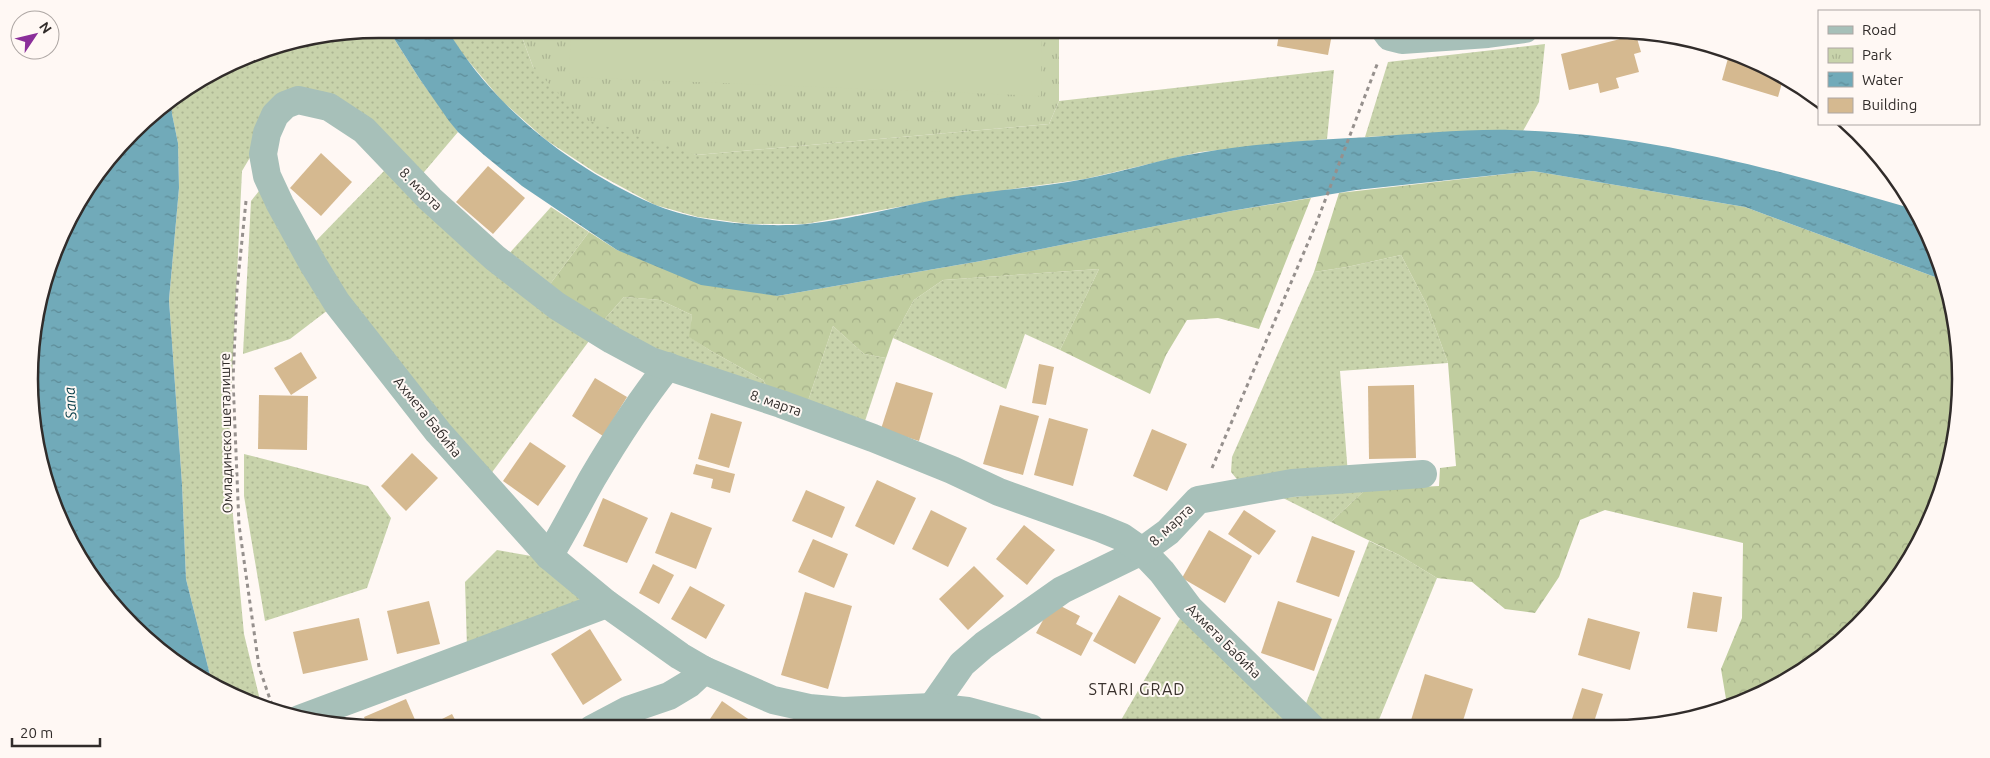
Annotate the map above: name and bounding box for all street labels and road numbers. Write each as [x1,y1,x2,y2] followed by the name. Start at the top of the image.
[396,164,446,214] street label: 8. марта
[217,353,235,513] street label: Омладинскo шеталиште
[391,374,465,460] street label: Ахмета Бабића
[748,387,804,419] street label: 8. марта
[1146,501,1196,549] street label: 8. марта
[1183,600,1265,682] street label: Ахмета Бабића

